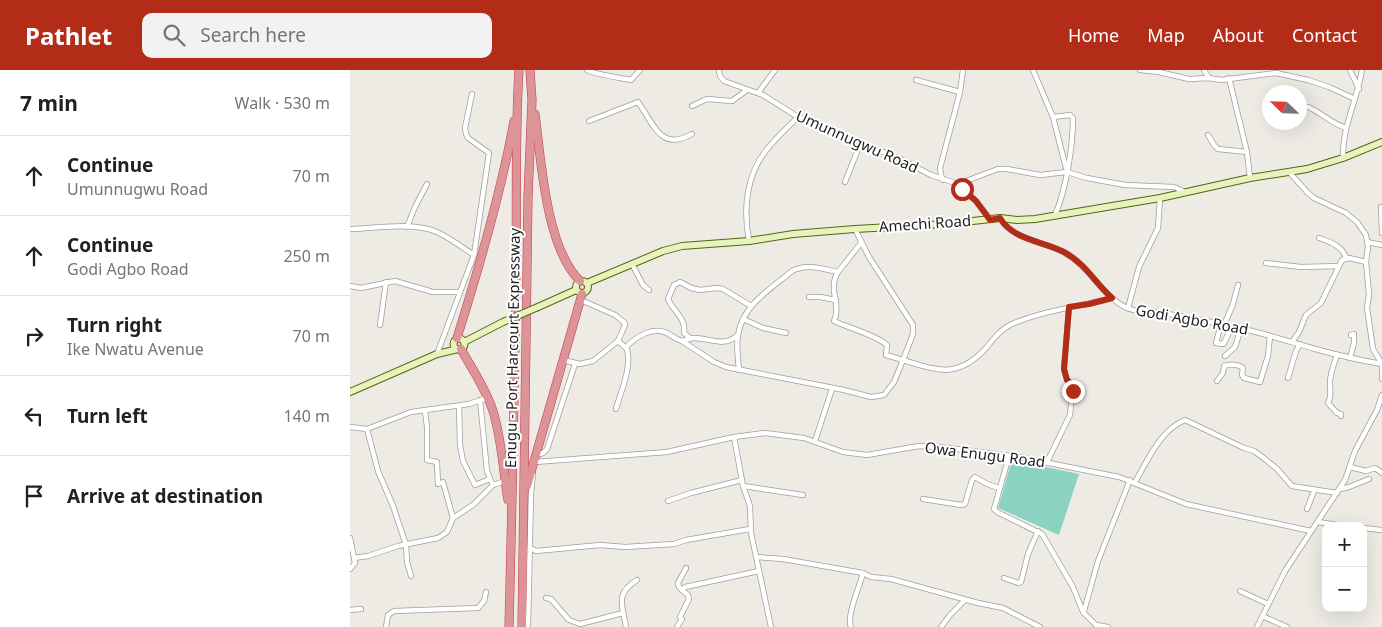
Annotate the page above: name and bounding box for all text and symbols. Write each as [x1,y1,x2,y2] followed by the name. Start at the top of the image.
[142,13,492,58] search box
[25,19,112,52] text: Pathlet
[160,21,188,49] icon: search
[200,22,306,48] text: Search here
[1068,23,1119,47] text: Home
[1147,23,1185,47] text: Map
[1213,23,1264,47] text: About
[1292,23,1357,47] text: Contact
[1262,85,1307,130] north arrow
[20,89,78,117] text: 7 min
[235,92,330,114] text: Walk · 530 m
[793,105,922,177] street label: Umunnugwu Road
[67,152,153,178] text: Continue
[20,162,48,190] icon: ahead
[293,165,330,187] text: 70 m
[67,178,208,200] text: Umunnugwu Road
[951,178,974,201] route start
[878,210,972,236] street label: Amechi Road
[500,227,524,468] street label: Enugu - Port Harcourt Expressway
[67,232,153,258] text: Continue
[20,242,48,270] icon: ahead
[283,245,330,267] text: 250 m
[67,258,189,280] text: Godi Agbo Road
[1134,299,1250,339] street label: Godi Agbo Road
[67,312,162,338] text: Turn right
[20,322,48,350] icon: right
[293,325,330,347] text: 70 m
[67,338,204,360] text: Ike Nwatu Avenue
[1062,380,1085,403] route end
[20,402,48,430] icon: left
[67,403,148,429] text: Turn left
[283,405,330,427] text: 140 m
[924,437,1046,471] street label: Owa Enugu Road
[20,482,48,510] icon: arrive
[67,483,263,509] text: Arrive at destination
[1322,522,1367,612] map controls
[1322,522,1367,567] button: +
[1322,567,1367,612] button: −

